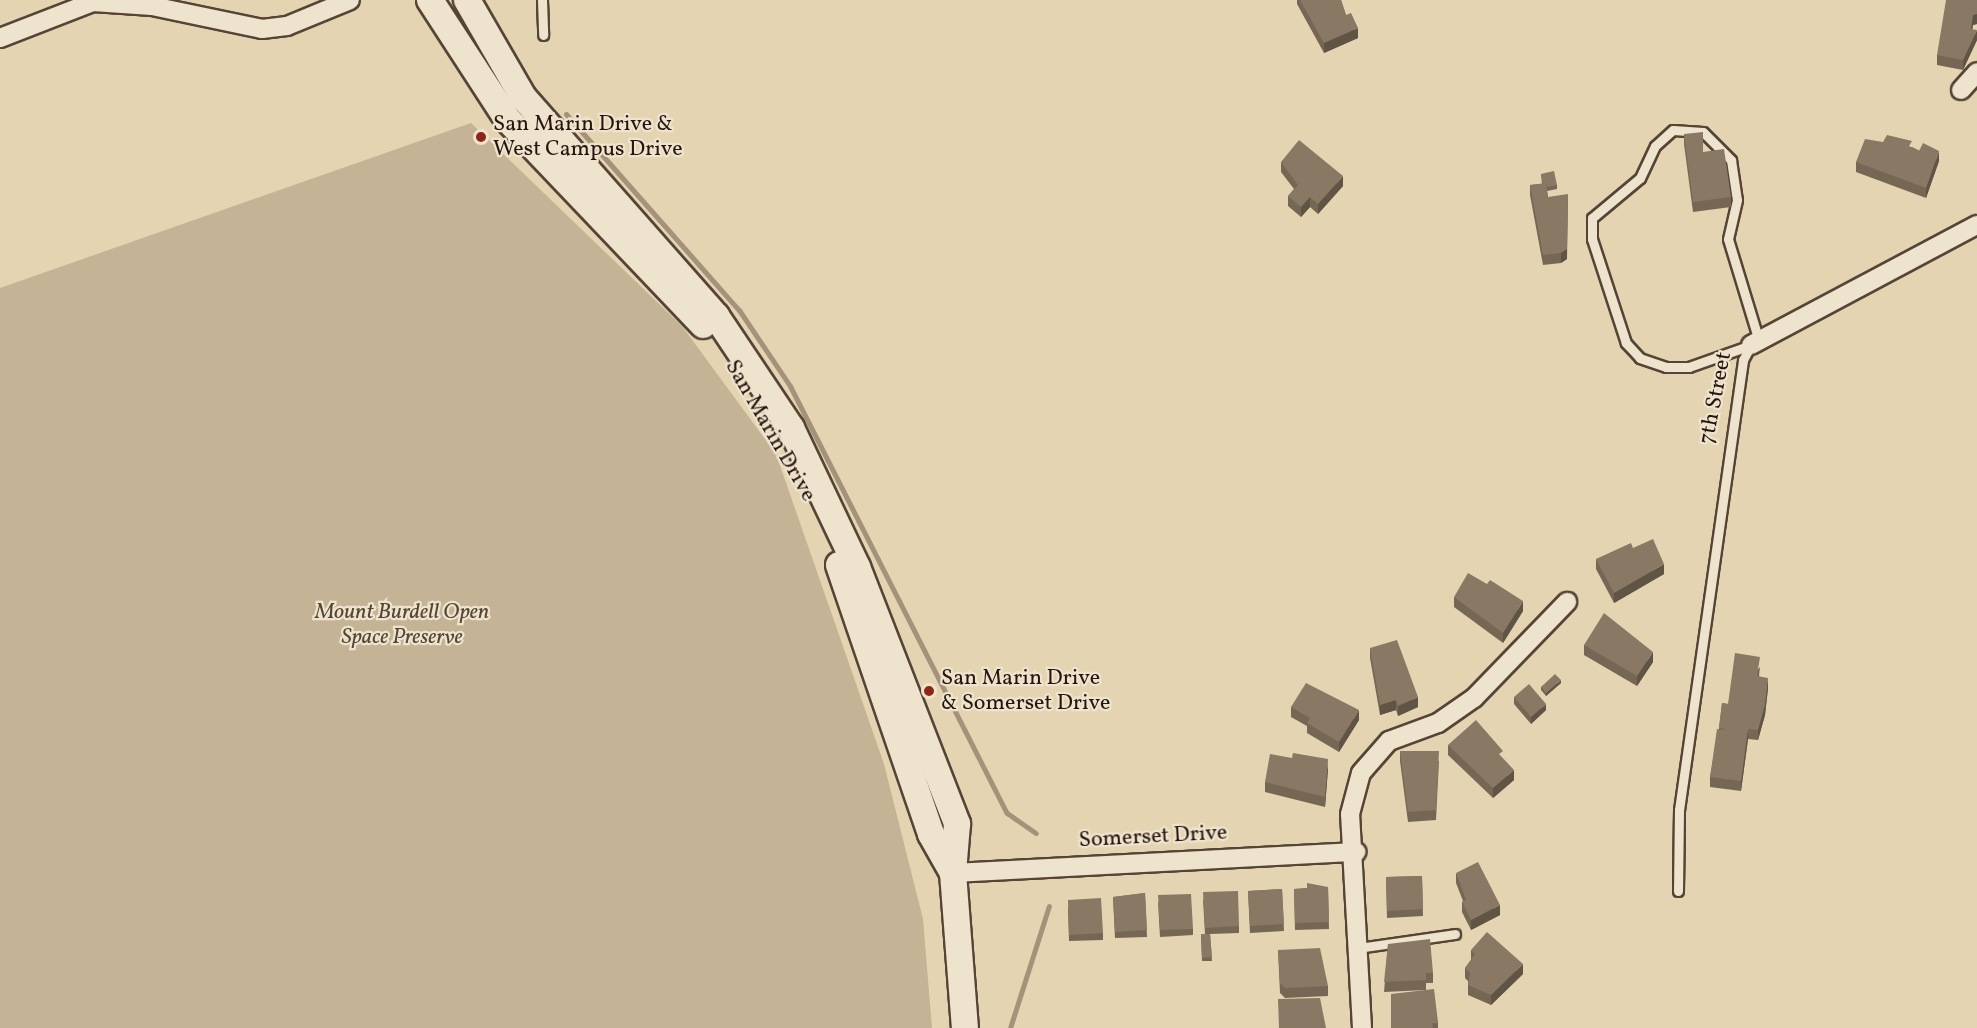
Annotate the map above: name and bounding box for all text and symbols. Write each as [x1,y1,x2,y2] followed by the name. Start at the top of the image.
[493,111,683,162] place label: San Marin Drive & West Campus Drive
[474,130,488,144] marker: San Marin Drive & West Campus Drive
[1694,350,1738,446] street label: 7th Street
[719,355,821,507] street label: San Marin Drive
[315,599,489,650] park label: Mount Burdell Open Space Preserve
[941,665,1110,716] place label: San Marin Drive & Somerset Drive
[922,684,936,698] marker: San Marin Drive & Somerset Drive
[1078,820,1228,854] street label: Somerset Drive

